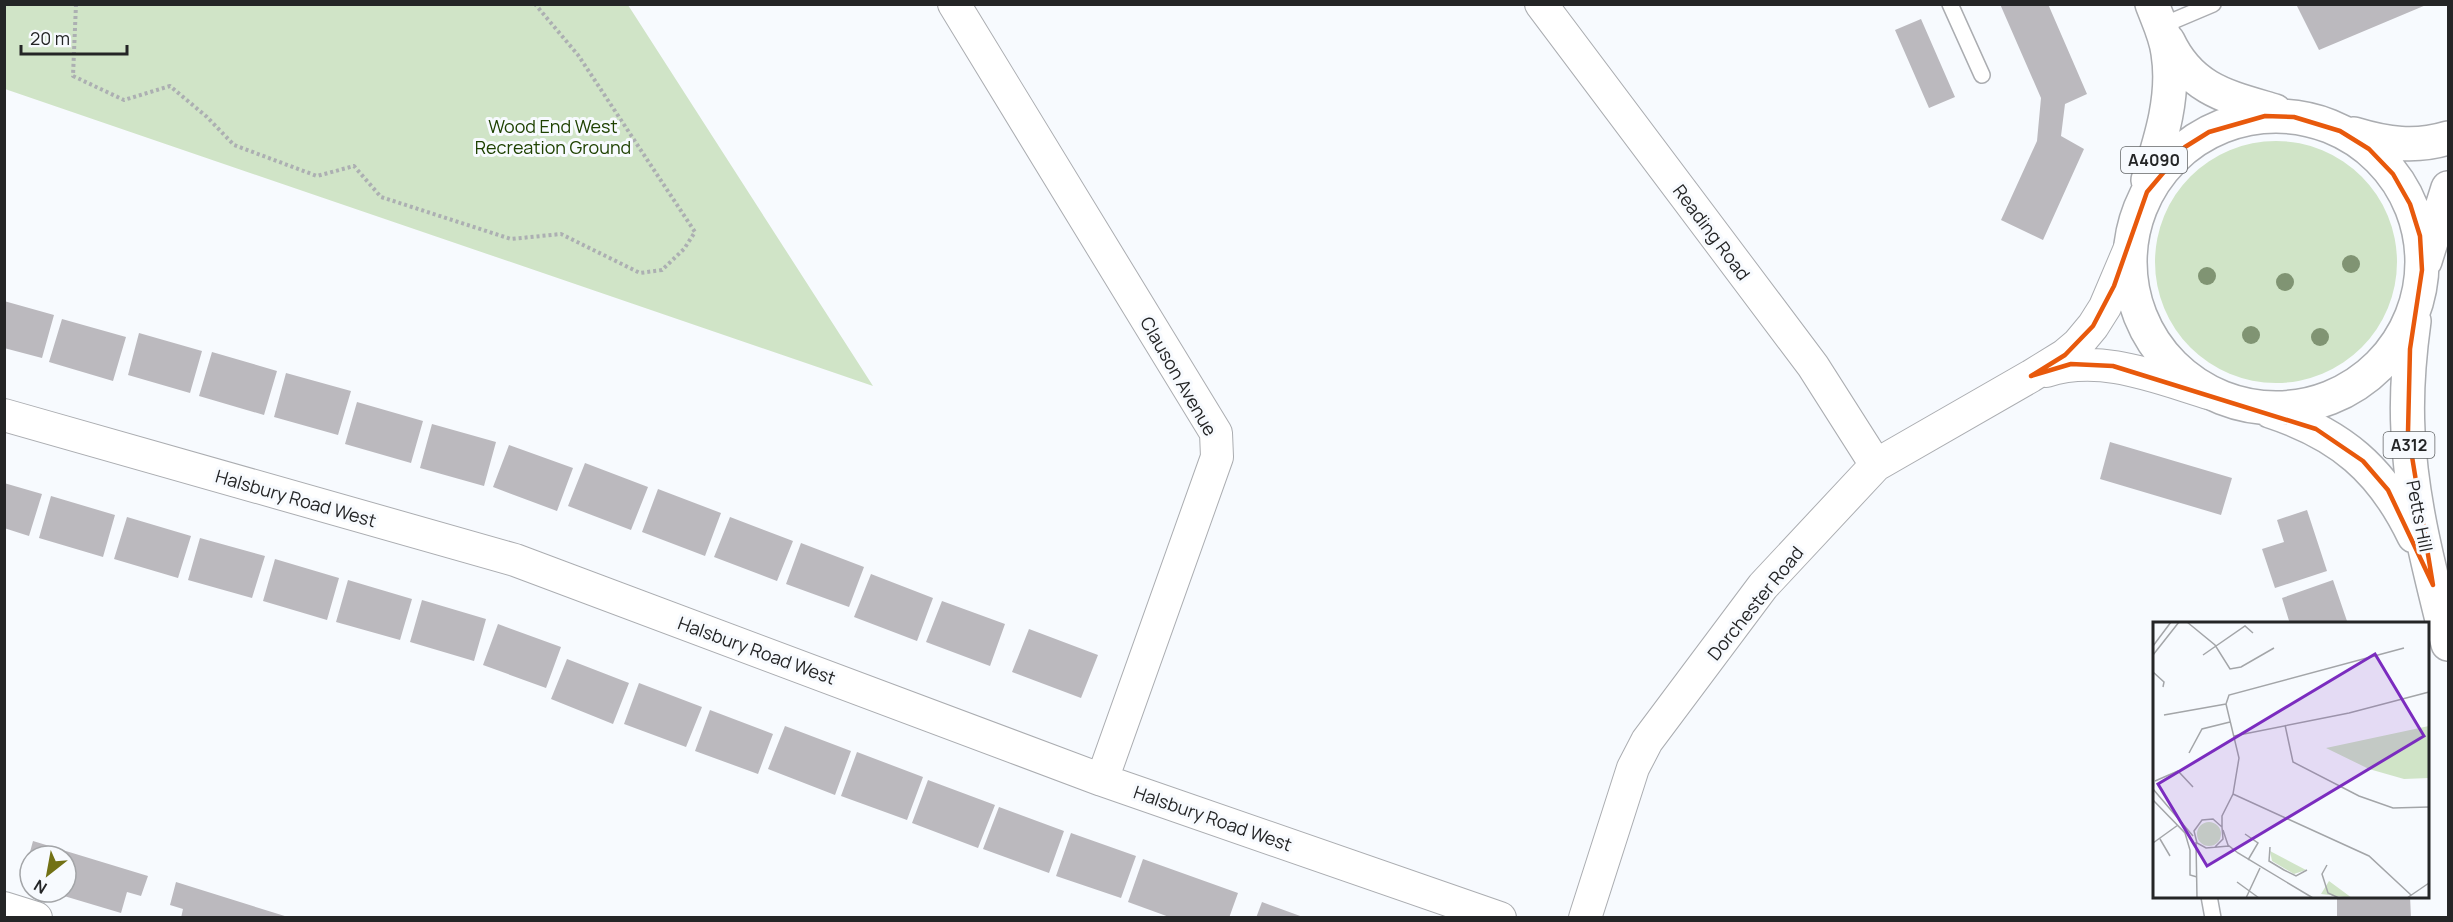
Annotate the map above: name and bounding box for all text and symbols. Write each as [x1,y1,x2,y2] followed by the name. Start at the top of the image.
[21,18,128,56] scale bar
[30,26,70,50] text: 20 m
[475,114,631,159] park label: Wood End West Recreation Ground
[2121,147,2187,173] road number: A4090
[1668,179,1756,285] street label: Reading Road
[1135,312,1223,440] street label: Clauson Avenue
[2384,432,2434,458] road number: A312
[213,464,379,532] street label: Halsbury Road West
[2401,478,2439,554] street label: Petts Hill
[1702,541,1808,665] street label: Dorchester Road
[675,610,839,690] street label: Halsbury Road West
[2153,622,2429,898] inset map
[1131,780,1295,856] street label: Halsbury Road West
[18,844,78,904] north arrow
[30,874,51,899] text: N

